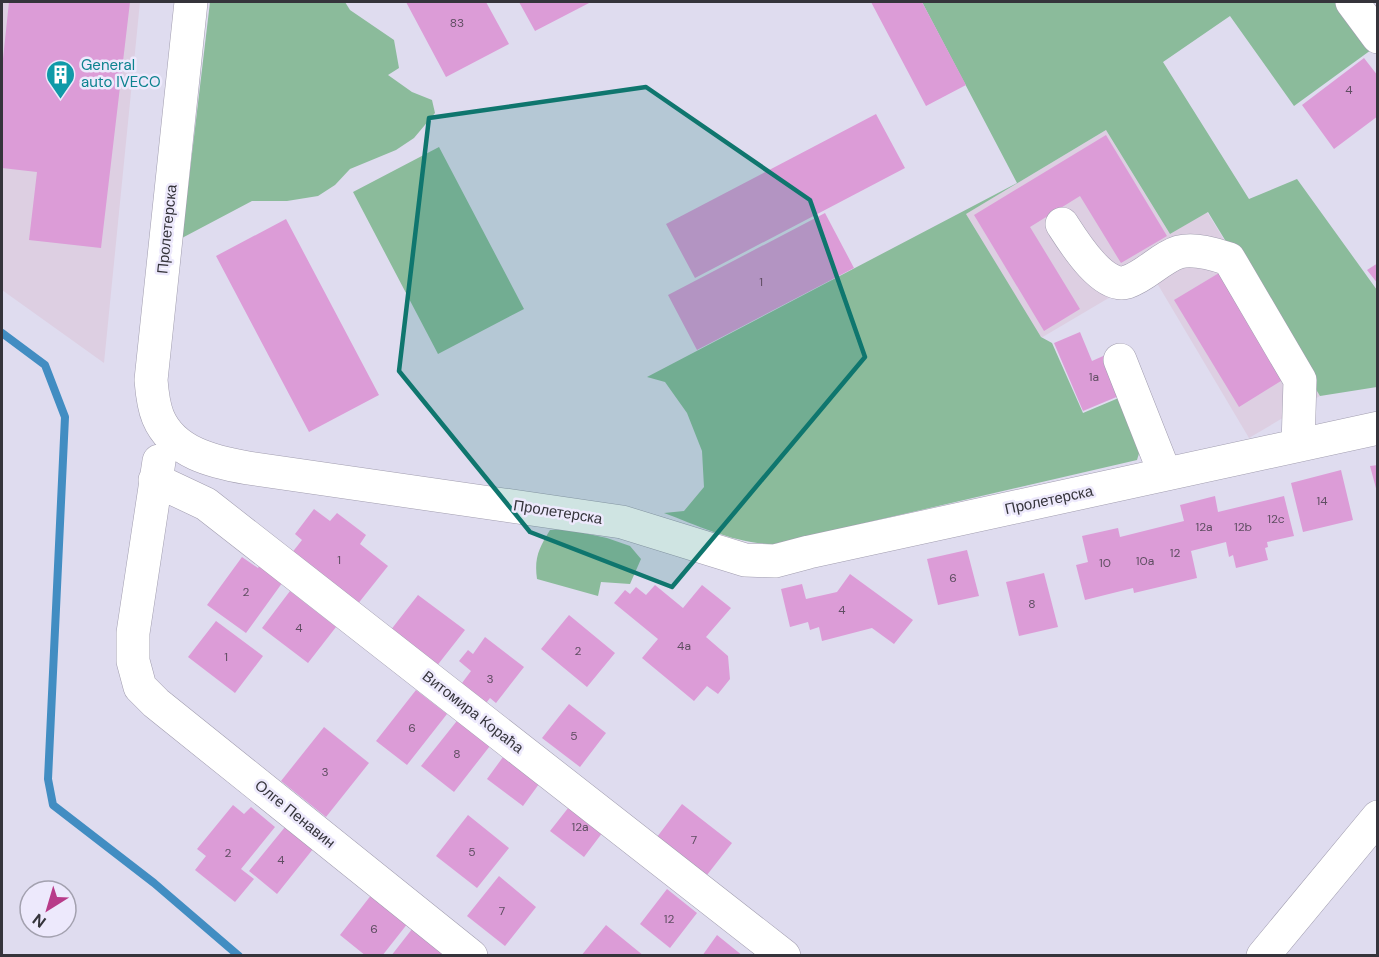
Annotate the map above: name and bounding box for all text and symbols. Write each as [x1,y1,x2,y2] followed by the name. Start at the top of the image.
[450,15,464,31] house number: 83
[81,55,161,92] place label: General auto IVECO
[44,58,76,100] building icon: General auto IVECO
[1345,82,1353,98] house number: 4
[152,183,182,275] street label: Пролетерска
[759,274,763,290] house number: 1
[1089,369,1099,385] house number: 1a
[1003,481,1096,519] street label: Пролетерска
[1316,493,1328,509] house number: 14
[512,495,605,529] street label: Пролетерска
[1267,511,1285,527] house number: 12c
[1195,519,1213,535] house number: 12a
[1234,519,1252,535] house number: 12b
[1170,545,1180,561] house number: 12
[337,552,341,568] house number: 1
[1136,553,1154,569] house number: 10a
[1099,555,1111,571] house number: 10
[949,570,957,586] house number: 6
[243,584,250,600] house number: 2
[1028,596,1036,612] house number: 8
[838,602,846,618] house number: 4
[295,620,303,636] house number: 4
[677,638,691,654] house number: 4a
[575,643,582,659] house number: 2
[224,649,228,665] house number: 1
[418,666,528,758] street label: Витомира Кораћа
[486,671,494,687] house number: 3
[408,720,416,736] house number: 6
[570,728,578,744] house number: 5
[453,746,461,762] house number: 8
[321,764,329,780] house number: 3
[251,775,339,853] street label: Олге Пенавин
[571,819,589,835] house number: 12a
[691,832,697,848] house number: 7
[468,844,476,860] house number: 5
[225,845,232,861] house number: 2
[277,852,285,868] house number: 4
[18,879,78,939] north arrow
[499,903,505,919] house number: 7
[28,909,50,932] text: N
[664,911,674,927] house number: 12
[370,921,378,937] house number: 6

